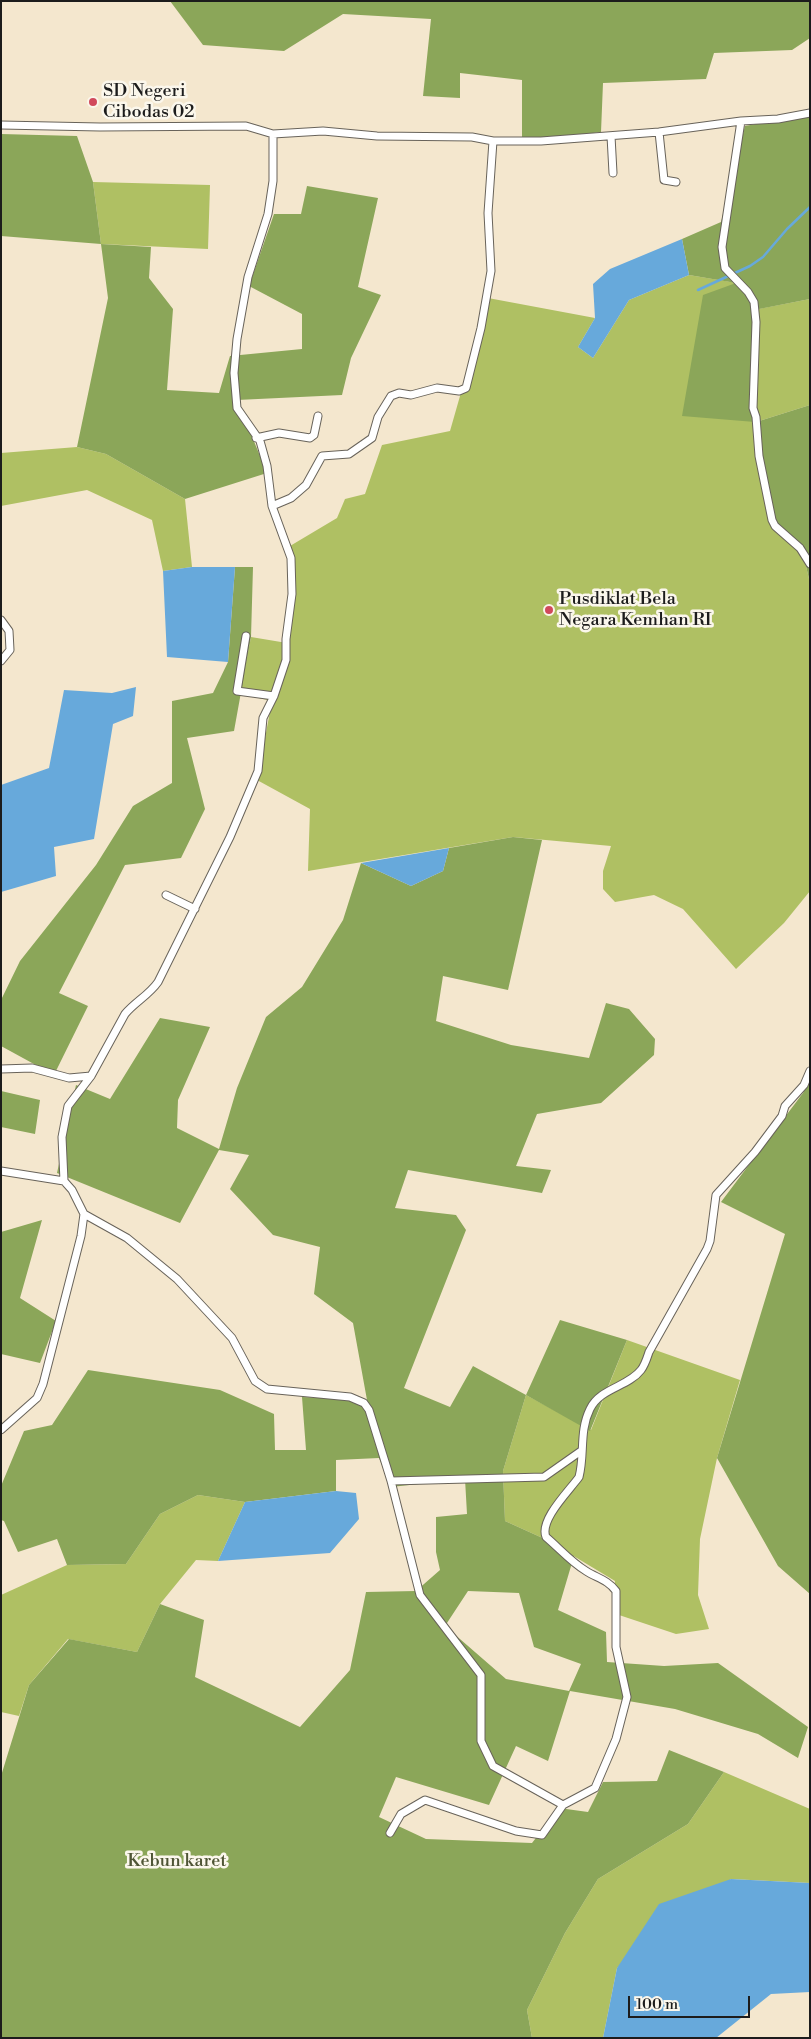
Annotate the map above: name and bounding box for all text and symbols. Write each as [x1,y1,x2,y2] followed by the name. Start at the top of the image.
[103,81,195,124] place label: SD Negeri Cibodas 02
[87,96,99,108] marker: SD Negeri Cibodas 02
[559,589,712,632] place label: Pusdiklat Bela Negara Kemhan RI
[543,604,555,616] marker: Pusdiklat Bela Negara Kemhan RI
[127,1851,227,1873] park label: Kebun karet
[631,1986,754,2018] scale bar
[636,1995,678,2014] text: 100 m

